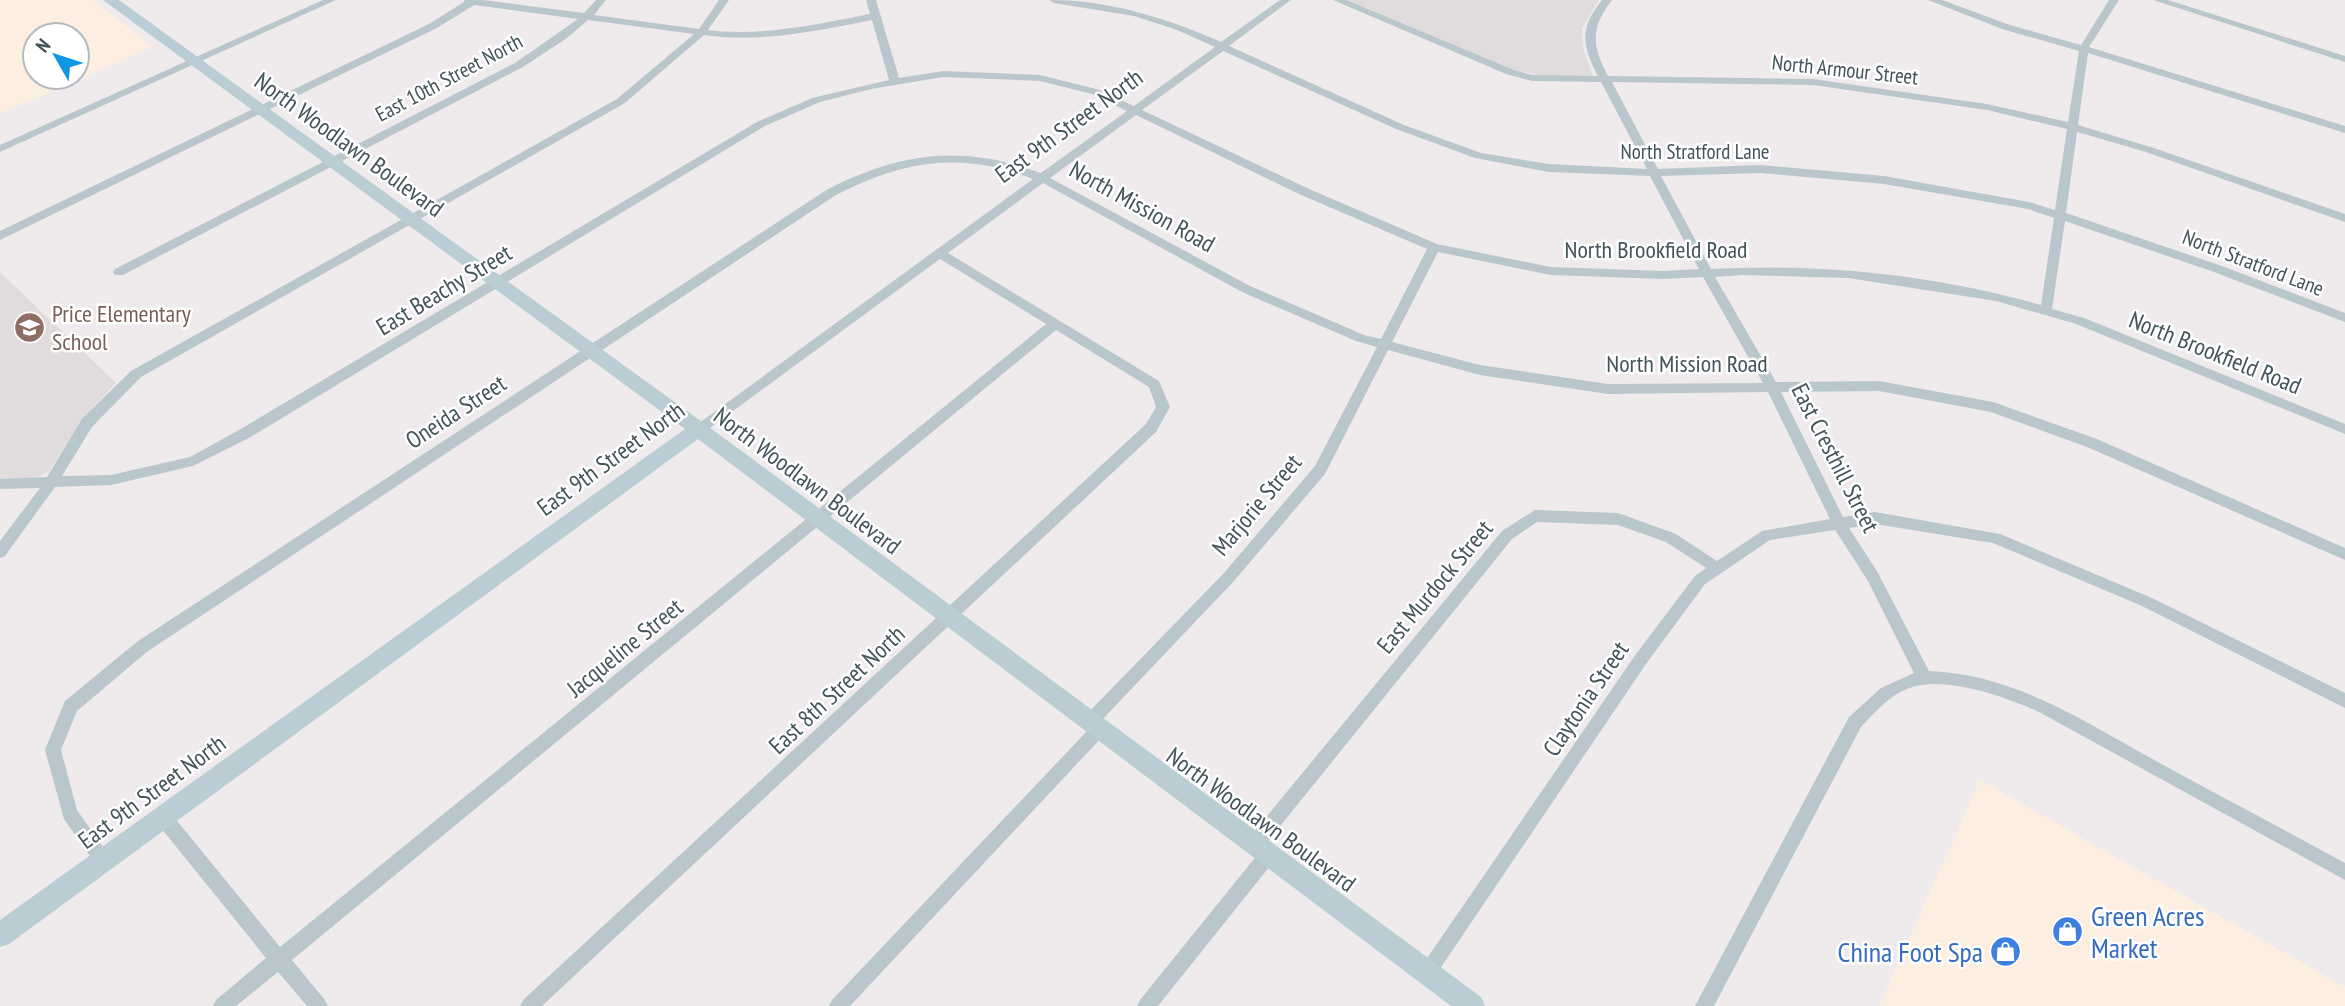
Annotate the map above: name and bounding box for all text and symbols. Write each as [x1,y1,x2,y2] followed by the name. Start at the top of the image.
[21,21,91,91] north arrow
[371,27,527,128] street label: East 10th Street North
[30,34,55,57] text: N
[1771,48,1920,91] street label: North Armour Street
[989,62,1149,190] street label: East 9th Street North
[248,65,450,224] street label: North Woodlawn Boulevard
[1620,138,1770,165] street label: North Stratford Lane
[1064,154,1220,259] street label: North Mission Road
[2179,223,2328,302] street label: North Stratford Lane
[1564,234,1748,265] street label: North Brookfield Road
[370,237,518,342] street label: East Beachy Street
[52,298,191,357] place label: Price Elementary School
[2125,304,2306,401] street label: North Brookfield Road
[12,311,46,345] school or university icon: Price Elementary School
[1606,348,1768,379] street label: North Mission Road
[400,367,512,456] street label: Oneida Street
[1785,378,1887,538] street label: East Cresthill Street
[531,395,691,523] street label: East 9th Street North
[707,400,907,561] street label: North Woodlawn Boulevard
[1205,447,1308,562] street label: Marjorie Street
[1370,513,1500,660] street label: East Murdock Street
[560,591,689,704] street label: Jacqueline Street
[762,619,911,761] street label: East 8th Street North
[1536,635,1636,762] street label: Claytonia Street
[72,728,232,856] street label: East 9th Street North
[1160,740,1362,899] street label: North Woodlawn Boulevard
[2091,897,2204,966] place label: Green Acres Market
[2051,915,2085,949] shop icon: Green Acres Market
[1838,933,1983,970] place label: China Foot Spa
[1989,935,2023,969] shop icon: China Foot Spa

